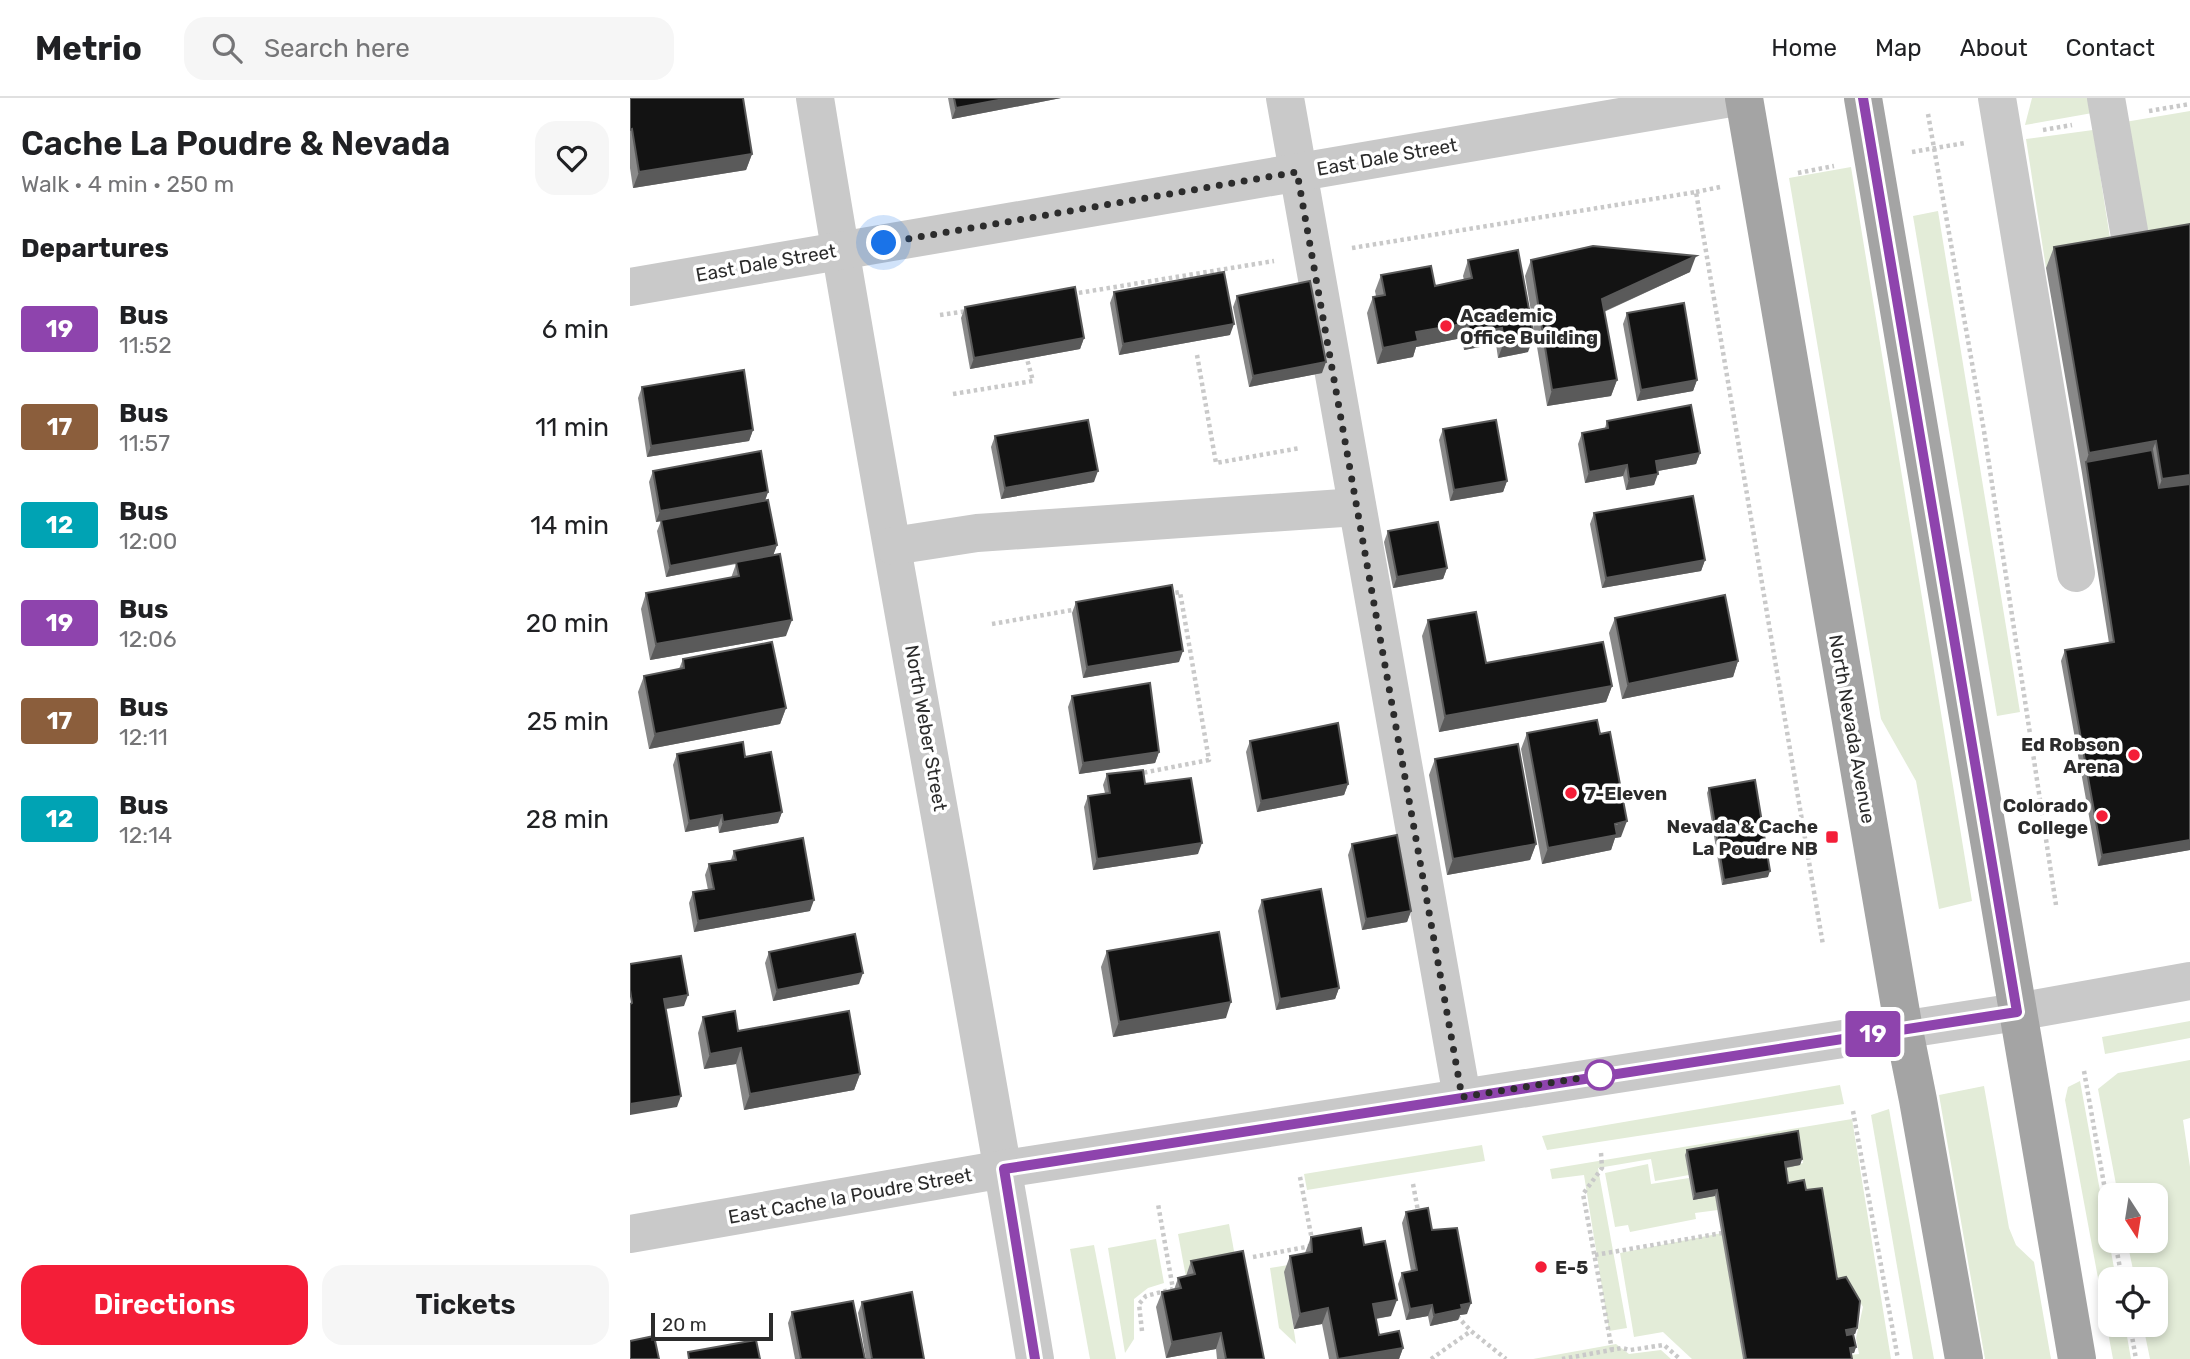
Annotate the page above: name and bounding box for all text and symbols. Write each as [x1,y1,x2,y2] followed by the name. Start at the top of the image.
[184,17,674,80] search box
[35,29,142,68] text: Metrio
[208,29,246,67] icon: search
[264,33,410,64] text: Search here
[1771,34,1837,62] text: Home
[1875,34,1922,62] text: Map
[1960,34,2028,62] text: About
[2066,34,2155,62] text: Contact
[535,121,609,195] button: heart
[21,124,450,163] text: Cache La Poudre & Nevada
[1315,133,1460,181] street label: East Dale Street
[21,170,234,198] text: Walk · 4 min · 250 m
[866,225,901,260] your location
[21,233,169,264] text: Departures
[694,239,839,287] street label: East Dale Street
[119,300,168,331] text: Bus
[1460,304,1598,349] place label: Academic Office Building
[542,314,609,345] text: 6 min
[46,315,73,343] text: 19
[1438,318,1454,334] marker: Academic Office Building
[119,331,172,359] text: 11:52
[119,398,168,429] text: Bus
[535,412,609,443] text: 11 min
[47,413,72,441] text: 17
[119,429,170,457] text: 11:57
[119,496,168,527] text: Bus
[530,510,609,541] text: 14 min
[46,511,73,539] text: 12
[119,527,177,555] text: 12:00
[119,594,168,625] text: Bus
[526,608,609,639] text: 20 min
[46,609,73,637] text: 19
[119,625,177,653] text: 12:06
[1824,633,1880,825] street label: North Nevada Avenue
[900,643,952,814] street label: North Weber Street
[119,692,168,723] text: Bus
[527,706,609,737] text: 25 min
[47,707,72,735] text: 17
[119,723,168,751] text: 12:11
[2021,733,2120,778] place label: Ed Robson Arena
[2126,747,2142,763] marker: Ed Robson Arena
[1585,782,1667,805] place label: 7-Eleven
[1563,785,1579,801] marker: 7-Eleven
[119,790,168,821] text: Bus
[2003,794,2088,839] place label: Colorado College
[526,804,609,835] text: 28 min
[46,805,73,833] text: 12
[2094,808,2110,824] marker: Colorado College
[1667,815,1818,860] place label: Nevada & Cache La Poudre NB
[119,821,172,849] text: 12:14
[1824,829,1840,845] marker: Nevada & Cache La Poudre NB
[1842,1011,1904,1057] line badge: 19
[1859,1020,1887,1048] text: 19
[1585,1060,1615,1090] unlabelled marker
[726,1163,974,1229] street label: East Cache la Poudre Street
[2098,1183,2168,1253] north arrow
[2098,1183,2168,1337] map controls
[1555,1256,1588,1279] place label: E-5
[1533,1259,1549,1275] marker: E-5
[21,1265,308,1345] button: Directions
[322,1265,609,1345] button: Tickets
[2098,1267,2168,1337] button: locate
[651,1310,774,1342] scale bar
[662,1313,707,1336] text: 20 m

